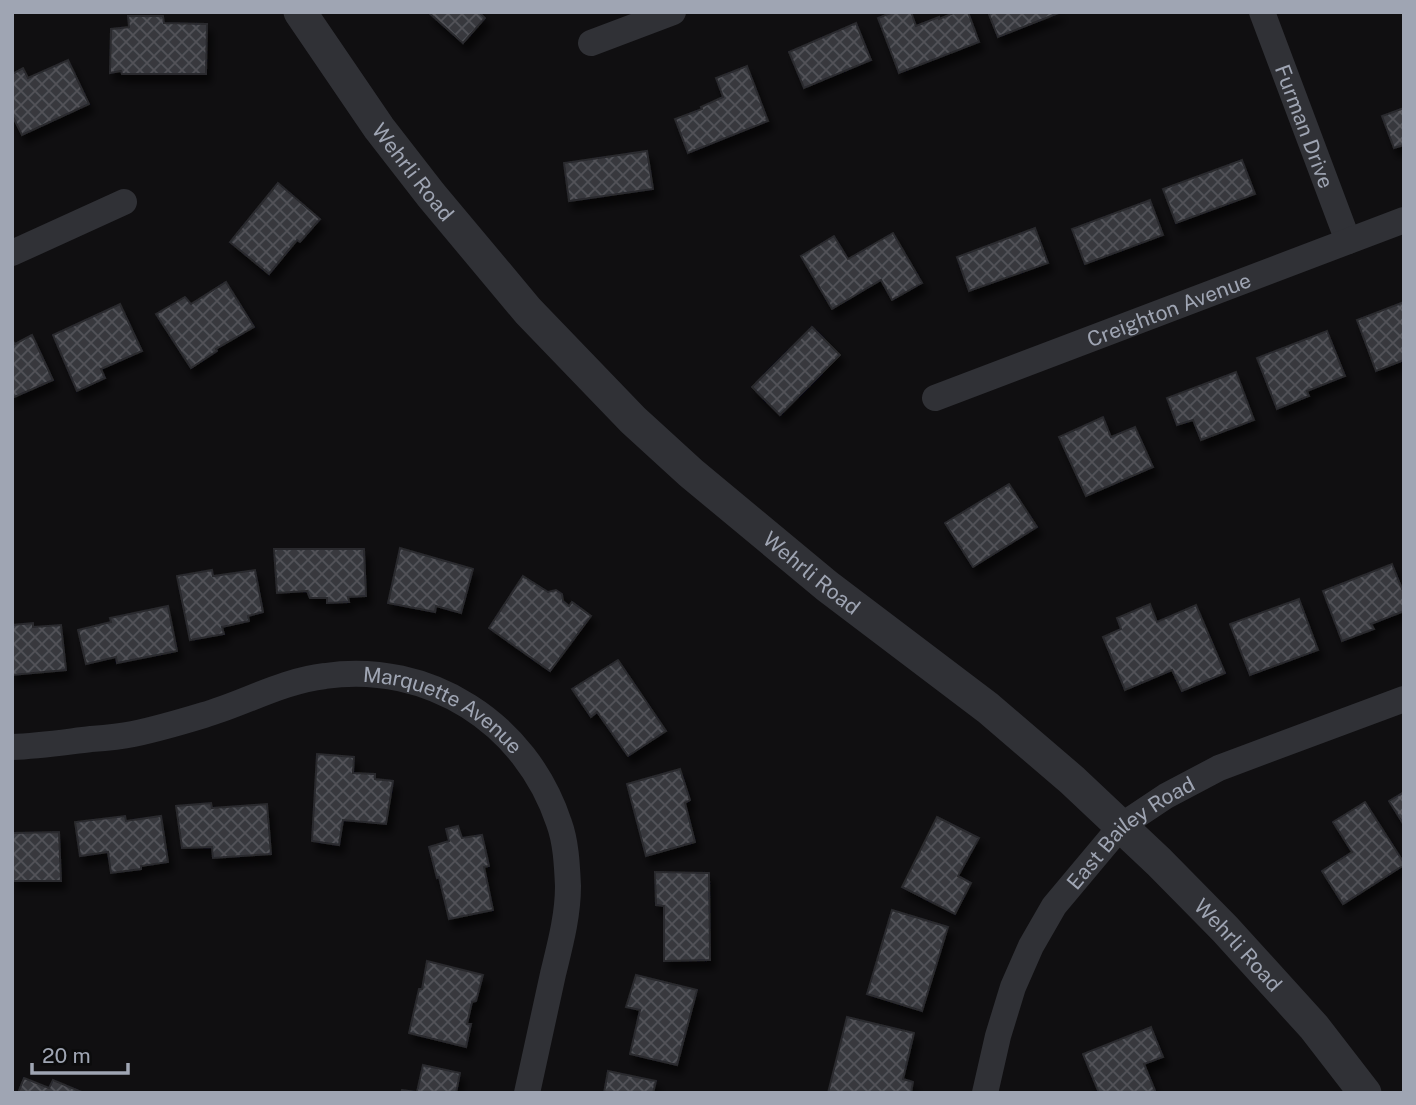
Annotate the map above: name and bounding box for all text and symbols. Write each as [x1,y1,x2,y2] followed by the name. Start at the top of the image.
[1270,61,1339,192] street label: Furman Drive
[367,118,460,226] street label: Wehrli Road
[1083,267,1254,352] street label: Creighton Avenue
[758,526,865,619] street label: Wehrli Road
[362,661,528,758] street label: Marquette Avenue
[1061,771,1199,894] street label: East Bailey Road
[1189,893,1288,996] street label: Wehrli Road
[32,1032,128,1076] scale bar
[42,1043,91,1068] text: 20 m

